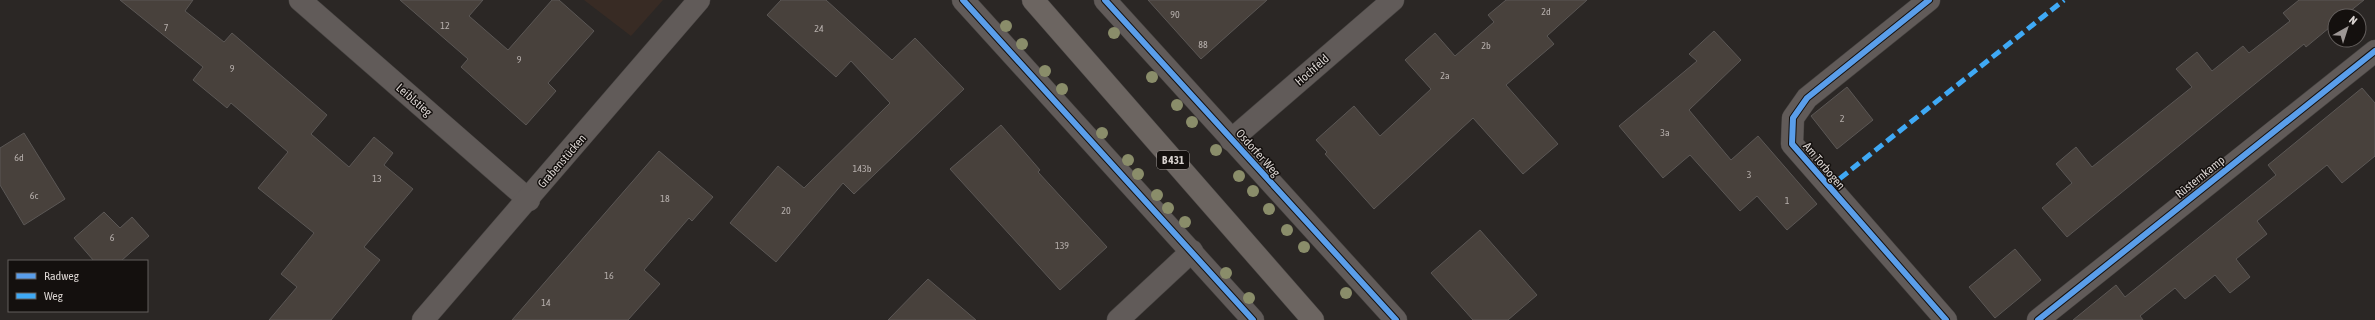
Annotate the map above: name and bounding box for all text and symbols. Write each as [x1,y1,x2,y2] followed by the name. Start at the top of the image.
[1541,6,1551,17] house number: 2d
[2327,8,2367,48] north arrow
[1170,9,1180,20] house number: 90
[2347,14,2360,27] text: N
[440,20,450,31] house number: 12
[164,22,169,33] house number: 7
[814,23,824,34] house number: 24
[1198,39,1208,50] house number: 88
[1481,40,1491,51] house number: 2b
[1292,51,1332,89] street label: Hochfeld
[517,54,522,65] house number: 9
[230,63,235,74] house number: 9
[1440,70,1450,81] house number: 2a
[393,81,435,120] street label: Leiblstieg
[1840,113,1845,124] house number: 2
[1233,126,1283,180] street label: Osdorfer Weg
[1660,127,1670,138] house number: 3a
[535,131,589,191] street label: Grabenstücken
[1800,140,1848,192] street label: Am Torbogen
[1157,151,1189,169] road number: B 431
[14,152,24,163] house number: 6d
[2173,153,2228,201] street label: Rüsternkamp
[853,163,872,174] house number: 143b
[1747,169,1752,180] house number: 3
[372,173,382,184] house number: 13
[30,190,38,201] house number: 6c
[660,193,670,204] house number: 18
[1785,195,1790,206] house number: 1
[781,205,791,216] house number: 20
[110,232,115,243] house number: 6
[1055,240,1069,251] house number: 139
[8,260,148,312] legend
[44,269,80,283] text: Radweg
[604,270,614,281] house number: 16
[44,289,64,303] text: Weg
[541,297,551,308] house number: 14

